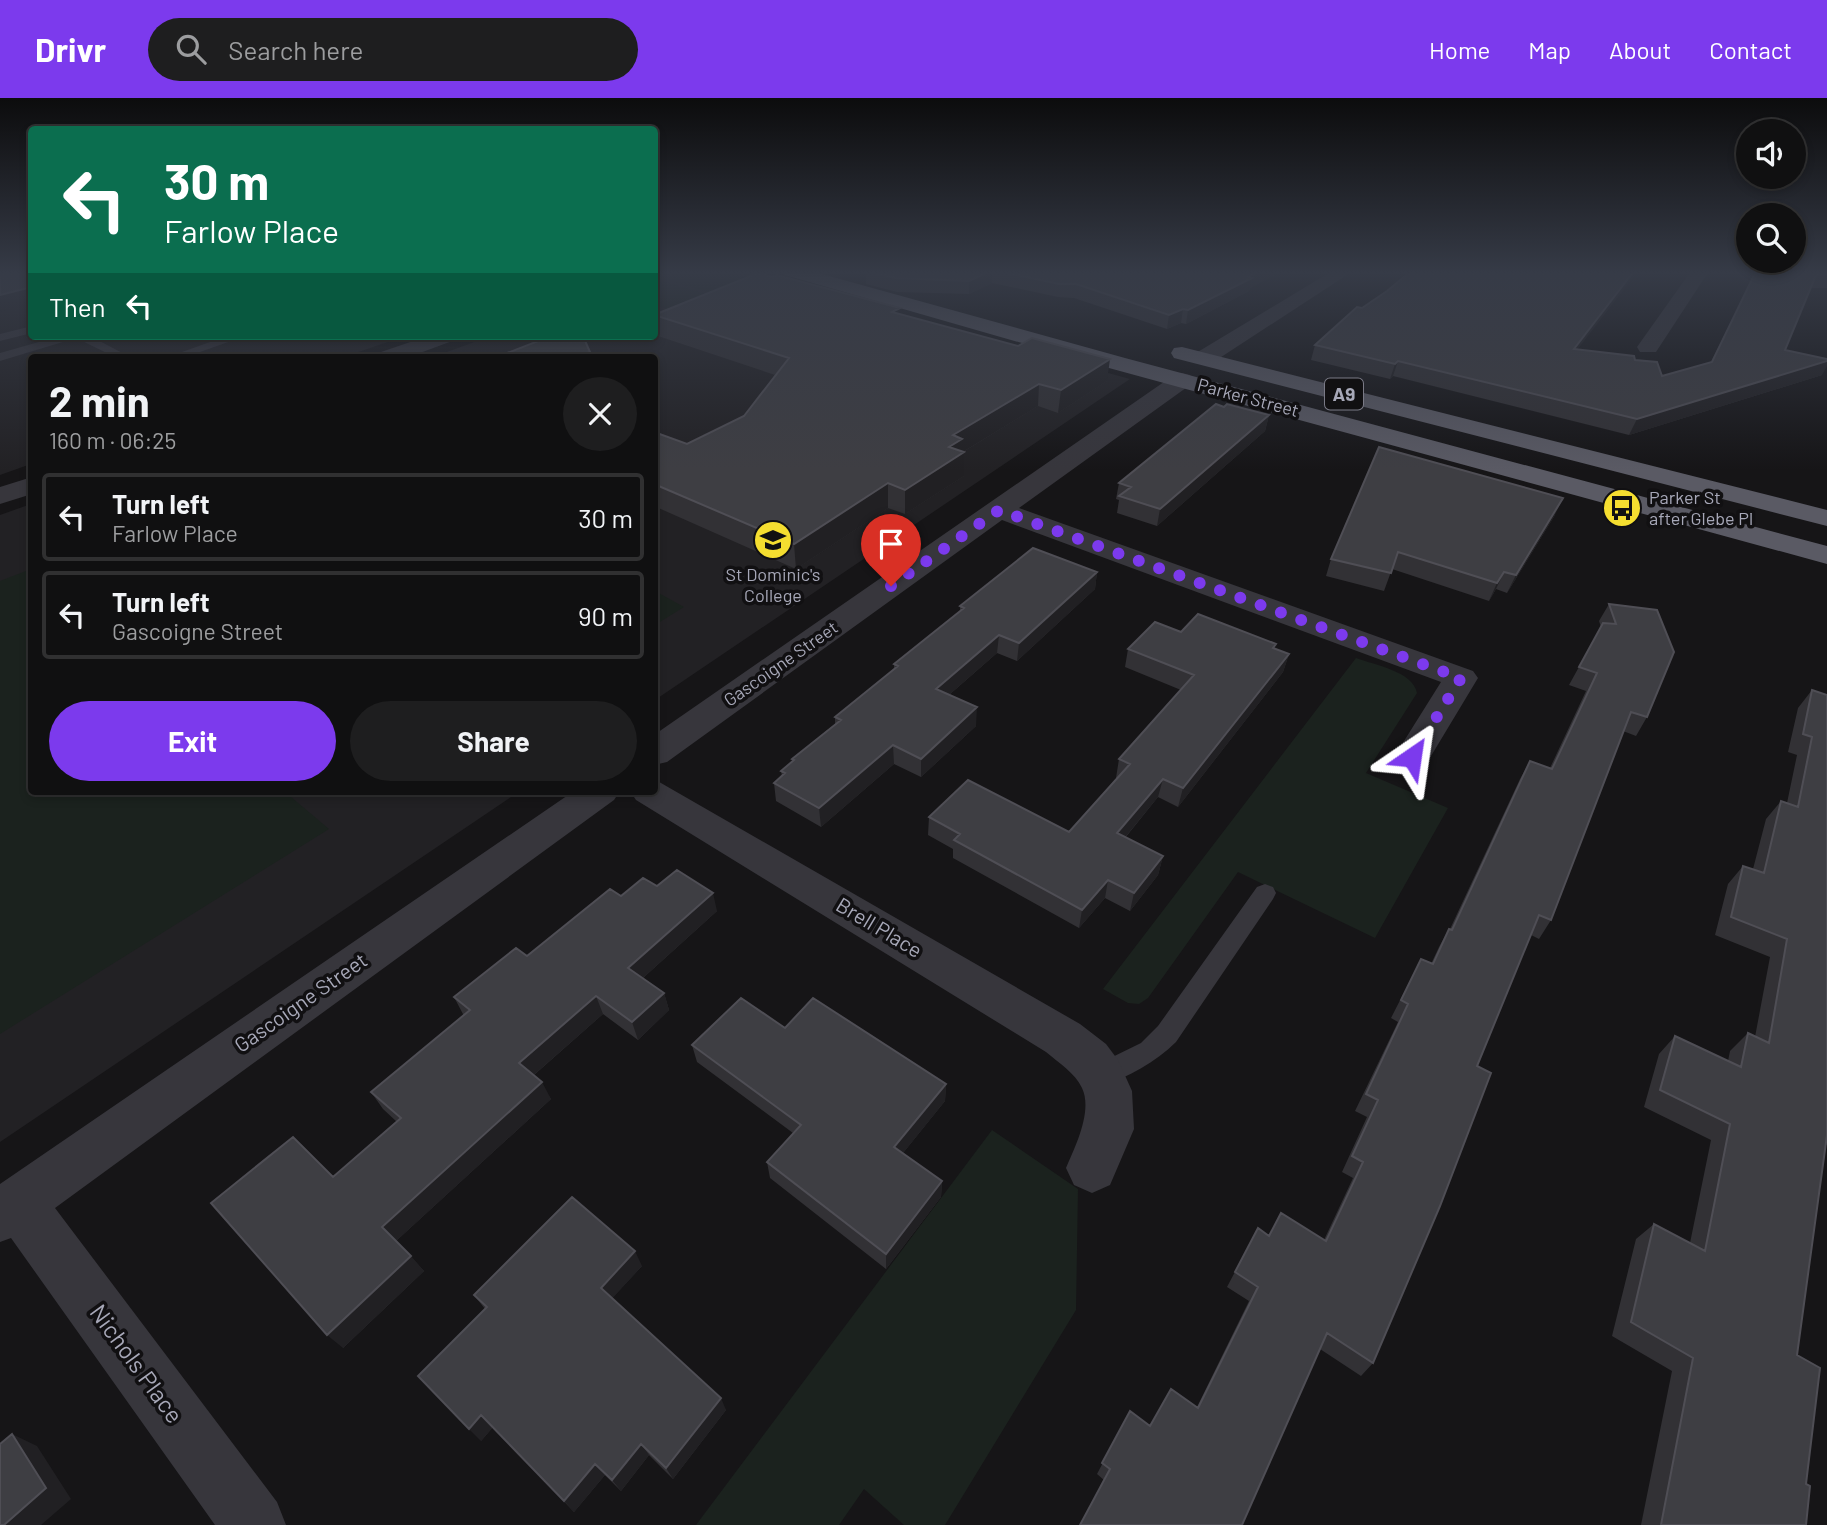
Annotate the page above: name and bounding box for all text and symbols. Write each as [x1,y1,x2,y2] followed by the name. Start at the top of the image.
[148,18,638,81] search box
[35,29,106,69] text: Drivr
[172,30,210,68] icon: search
[228,34,363,65] text: Search here
[1429,35,1490,64] text: Home
[1528,35,1571,64] text: Map
[1609,35,1671,64] text: About
[1709,35,1792,64] text: Contact
[1736,119,1806,273] map controls
[1736,119,1806,189] button: sound
[164,151,269,210] text: 30 m
[49,154,140,245] icon: left
[1736,203,1806,273] button: search
[164,211,339,249] text: Farlow Place
[120,287,158,325] icon: left
[49,291,106,322] text: Then
[1195,373,1301,421] street label: Parker Street
[49,375,150,425] text: 2 min
[563,377,637,451] button: close
[1325,378,1363,410] road number: A9
[49,426,176,454] text: 160 m · 06:25
[1649,486,1753,529] place label: Parker St after Glebe Pl
[1601,487,1643,529] bus stop icon: Parker St after Glebe Pl
[112,488,210,519] text: Turn left
[53,498,91,536] icon: left
[578,502,633,533] text: 30 m
[861,514,921,586] pin
[112,519,238,547] text: Farlow Place
[752,519,794,561] school or university icon: St Dominic's College
[872,525,910,563] icon: arrive
[725,563,821,606] place label: St Dominic's College
[112,586,210,617] text: Turn left
[53,596,91,634] icon: left
[578,600,633,631] text: 90 m
[719,616,842,711] street label: Gascoigne Street
[112,617,283,645] text: Gascoigne Street
[49,701,336,781] button: Exit
[350,701,637,781] button: Share
[1375,720,1449,794] position arrow
[832,891,927,962] street label: Brell Place
[229,947,371,1057] street label: Gascoigne Street
[84,1298,190,1428] street label: Nichols Place

